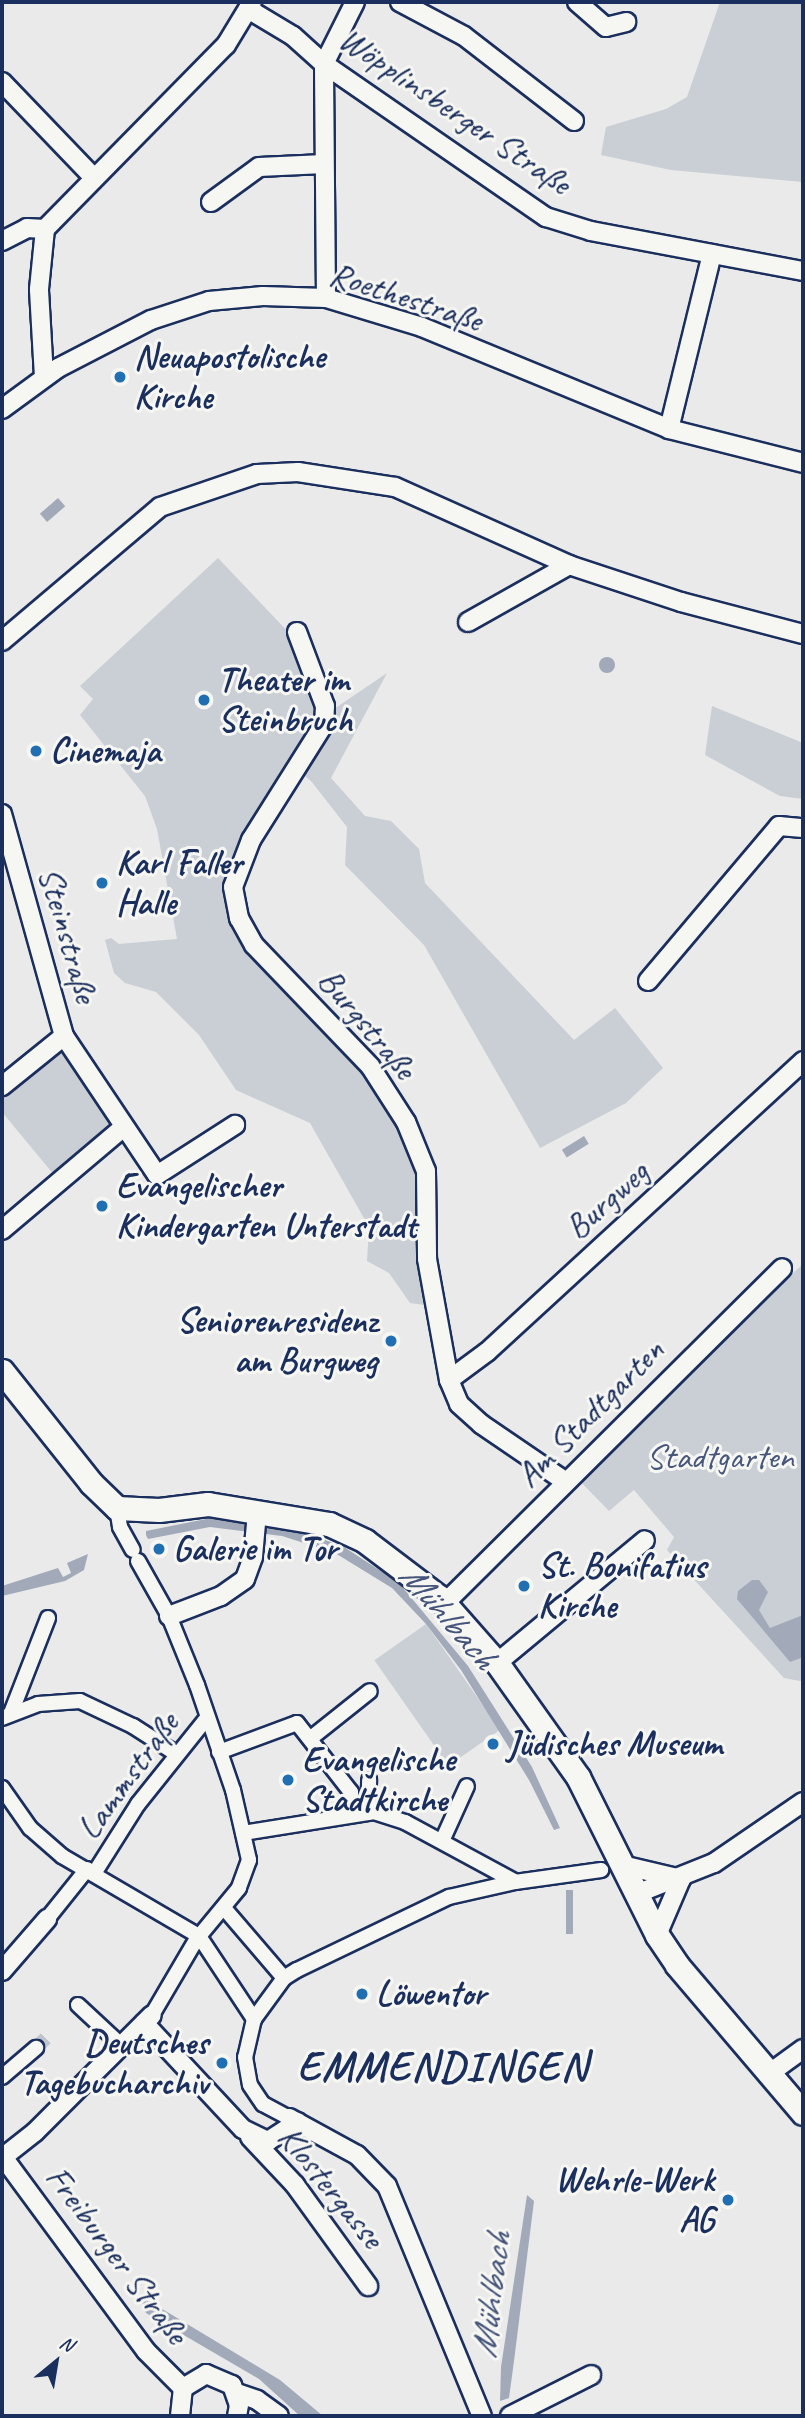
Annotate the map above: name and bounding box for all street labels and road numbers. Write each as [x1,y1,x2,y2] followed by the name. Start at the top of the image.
[331,18,579,204] street label: Wöpplinsberger Straße
[324,253,488,341] street label: Roethestraße
[29,863,107,1007] street label: Steinstraße
[309,960,425,1088] street label: Burgstraße
[557,1152,657,1248] street label: Burgweg
[507,1330,673,1496] street label: Am Stadtgarten
[68,1704,188,1848] street label: Lammstraße
[269,2117,393,2257] street label: Klostergasse
[36,2157,198,2353] street label: Freiburger Straße

